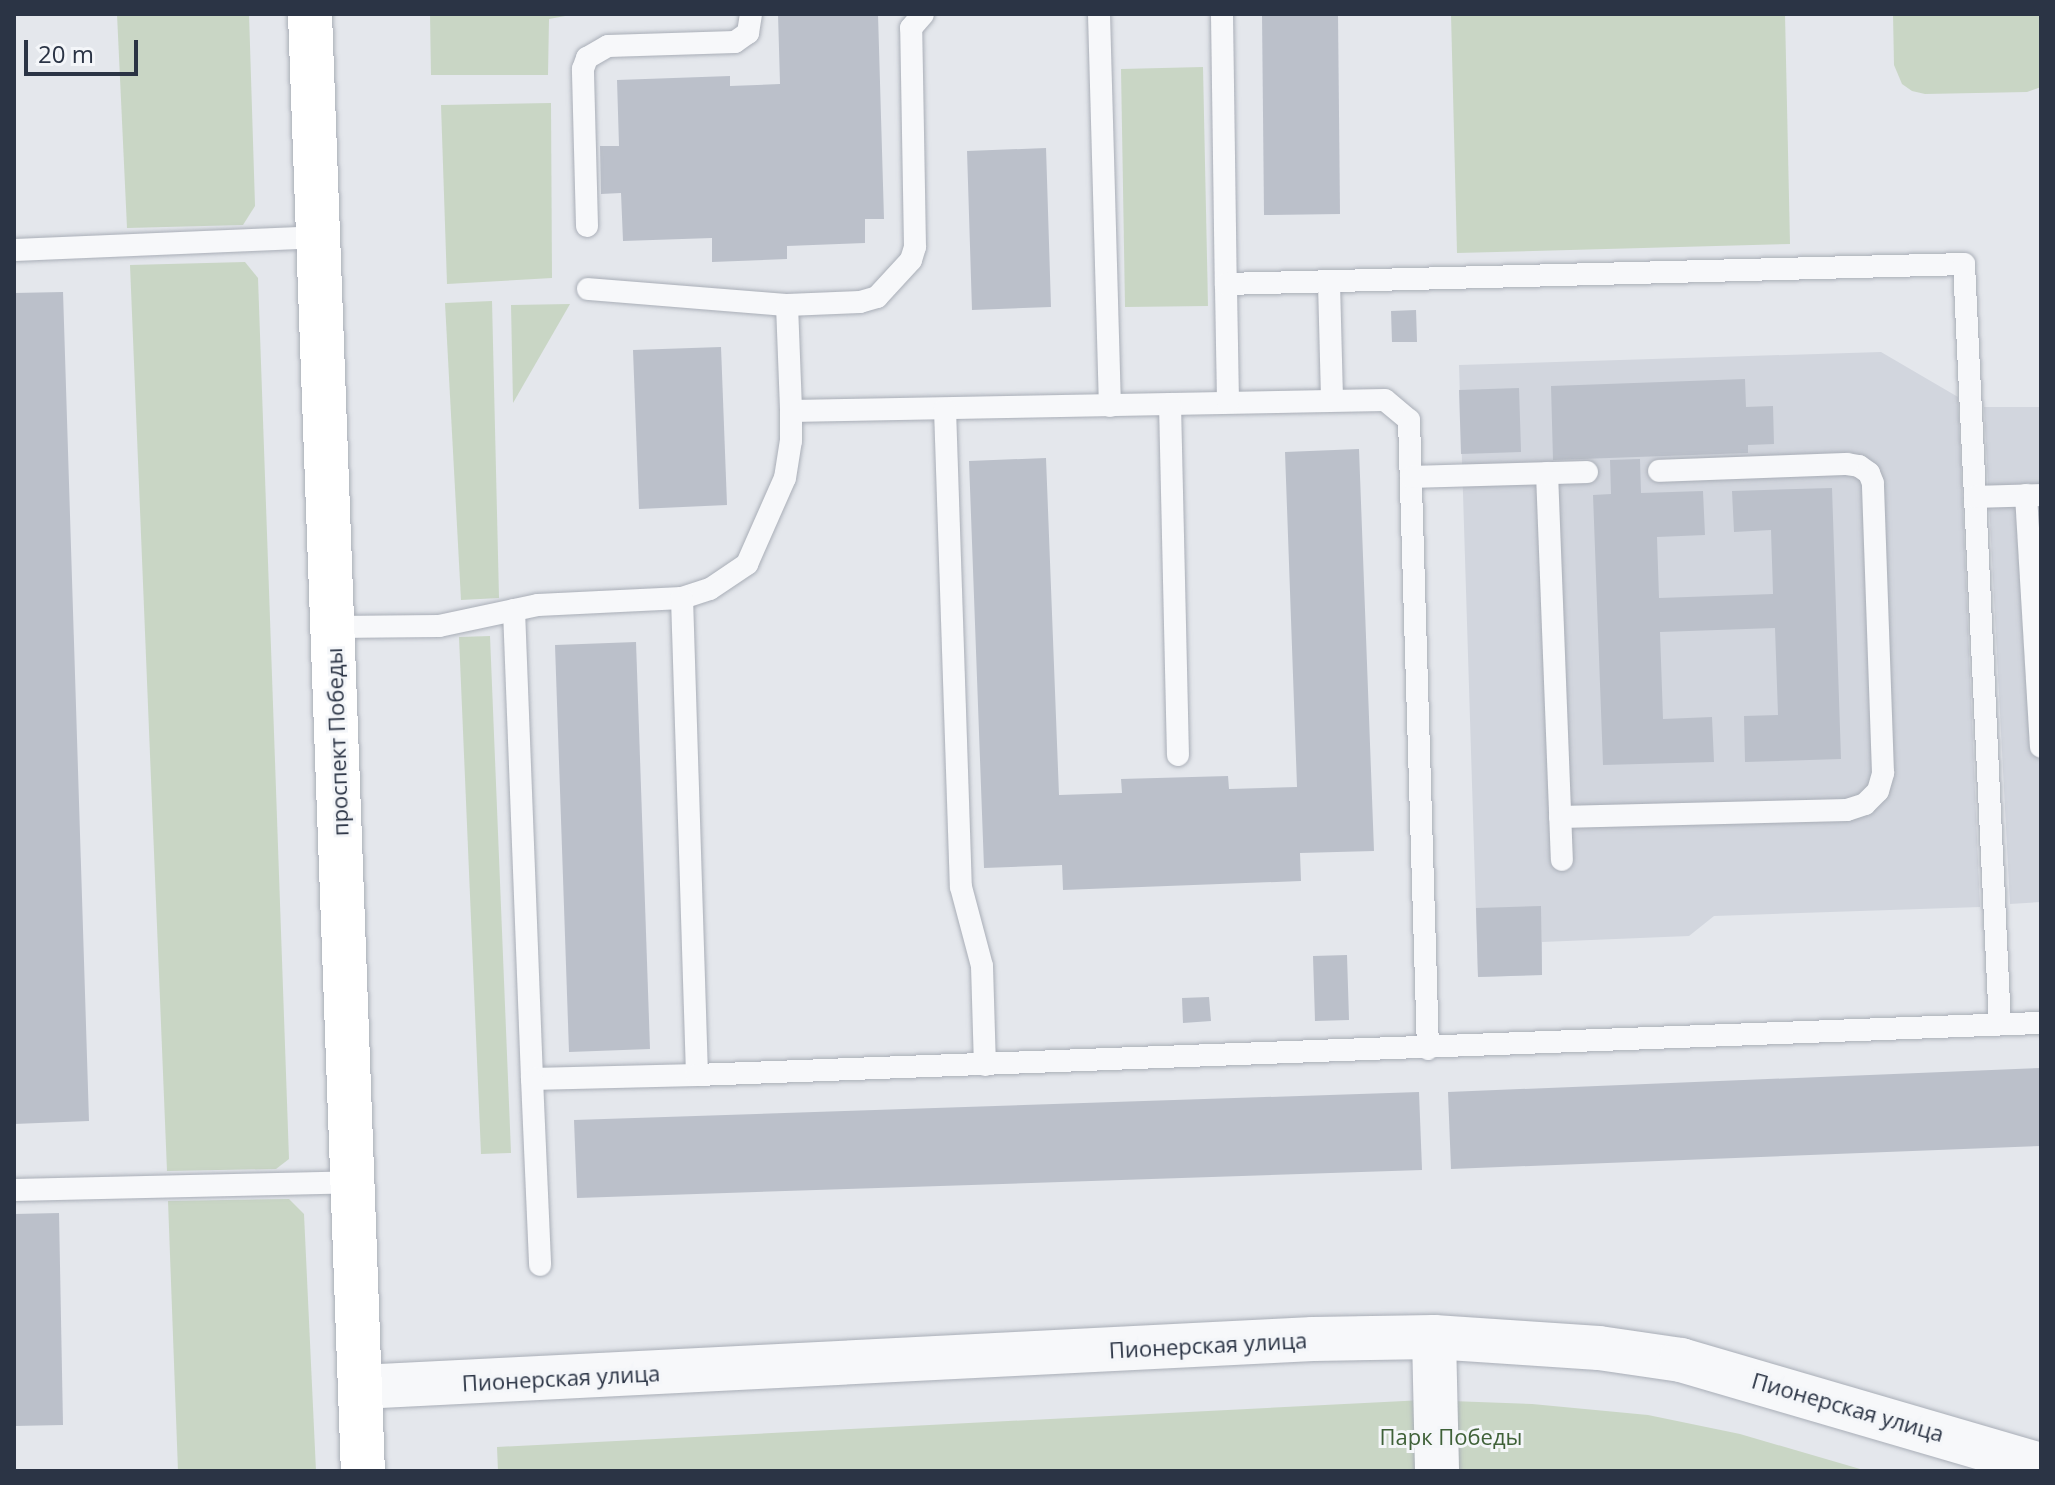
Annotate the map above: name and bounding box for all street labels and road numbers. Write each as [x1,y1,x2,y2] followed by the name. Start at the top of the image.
[321,647,353,837] street label: проспект Победы
[1108,1327,1308,1363] street label: Пионерская улица
[461,1360,661,1396] street label: Пионерская улица
[1749,1367,1947,1447] street label: Пионерская улица

